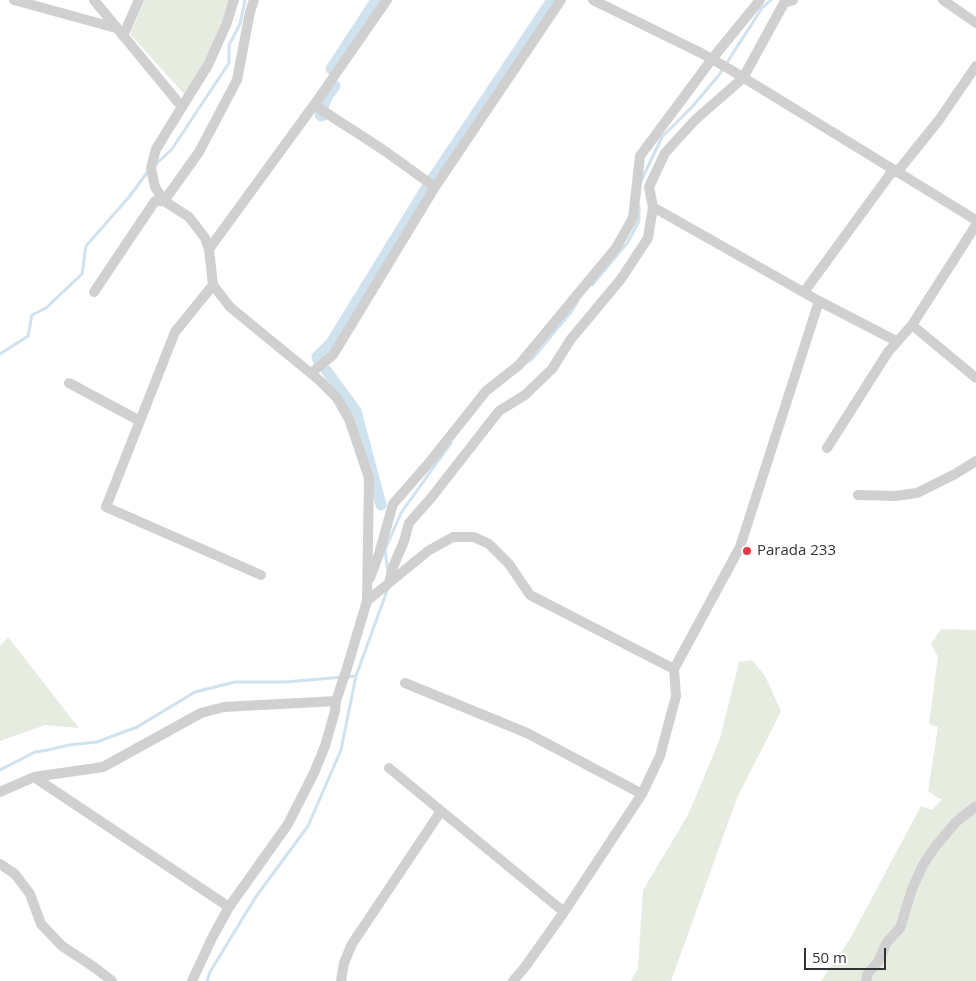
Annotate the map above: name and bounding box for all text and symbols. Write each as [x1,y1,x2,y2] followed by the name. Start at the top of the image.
[757,542,836,560] place label: Parada 233
[741,545,753,557] marker: Parada 233
[806,938,888,970] scale bar
[812,947,847,967] text: 50 m

